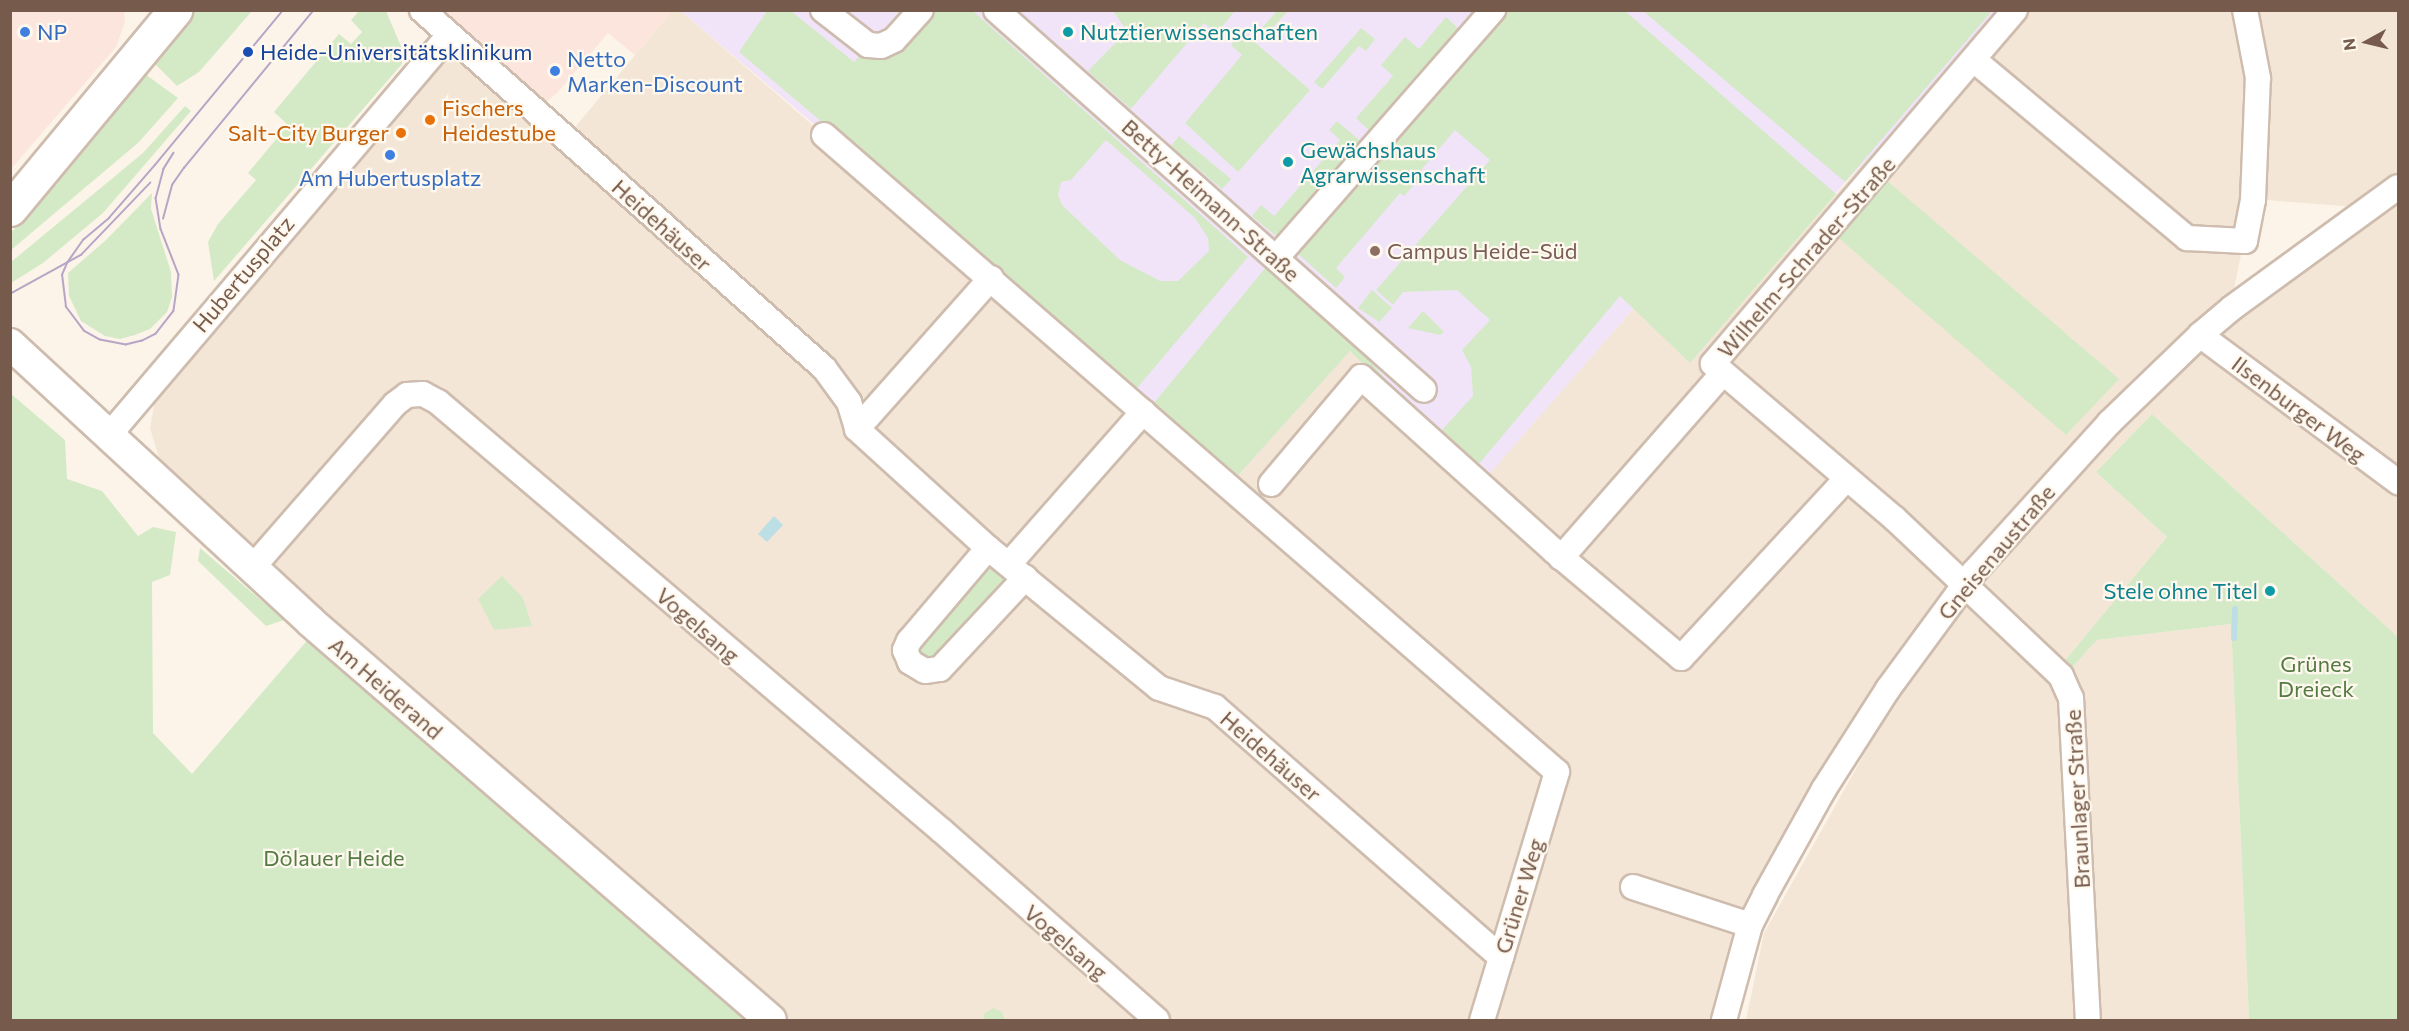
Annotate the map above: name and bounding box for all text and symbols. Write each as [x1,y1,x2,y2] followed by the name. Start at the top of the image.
[2337,12,2397,72] north arrow
[37,19,67,45] place label: NP
[1080,19,1318,45] place label: Nutztierwissenschaften
[18,25,32,39] marker: NP
[1061,25,1075,39] marker: Nutztierwissenschaften
[2338,37,2359,52] text: N
[260,39,533,65] place label: Heide-Universitätsklinikum
[241,45,255,59] marker: Heide-Universitätsklinikum
[567,45,743,96] place label: Netto Marken-Discount
[548,64,562,78] marker: Netto Marken-Discount
[442,94,556,146] place label: Fischers Heidestube
[423,113,437,127] marker: Fischers Heidestube
[1117,113,1305,287] street label: Betty-Heimann-Straße
[228,120,389,146] place label: Salt-City Burger
[394,126,408,140] marker: Salt-City Burger
[1300,136,1486,188] place label: Gewächshaus Agrarwissenschaft
[383,148,397,162] marker: Am Hubertusplatz
[1712,151,1900,363] street label: Wilhelm-Schrader-Straße
[1281,155,1295,169] marker: Gewächshaus Agrarwissenschaft
[299,165,481,191] place label: Am Hubertusplatz
[607,173,717,277] street label: Heidehäuser
[187,211,299,337] street label: Hubertusplatz
[1387,238,1578,264] place label: Campus Heide-Süd
[1368,244,1382,258] marker: Campus Heide-Süd
[2227,350,2371,468] street label: Ilsenburger Weg
[1932,479,2060,625] street label: Gneisenaustraße
[2103,578,2258,604] place label: Stele ohne Titel
[651,582,745,668] street label: Vogelsang
[2263,584,2277,598] marker: Stele ohne Titel
[324,631,448,745] street label: Am Heiderand
[2278,650,2354,702] park label: Grünes Dreieck
[1215,705,1327,807] street label: Heidehäuser
[2059,709,2095,889] street label: Braunlager Straße
[1489,835,1549,957] street label: Grüner Weg
[263,845,405,871] park label: Dölauer Heide
[1019,899,1113,985] street label: Vogelsang

